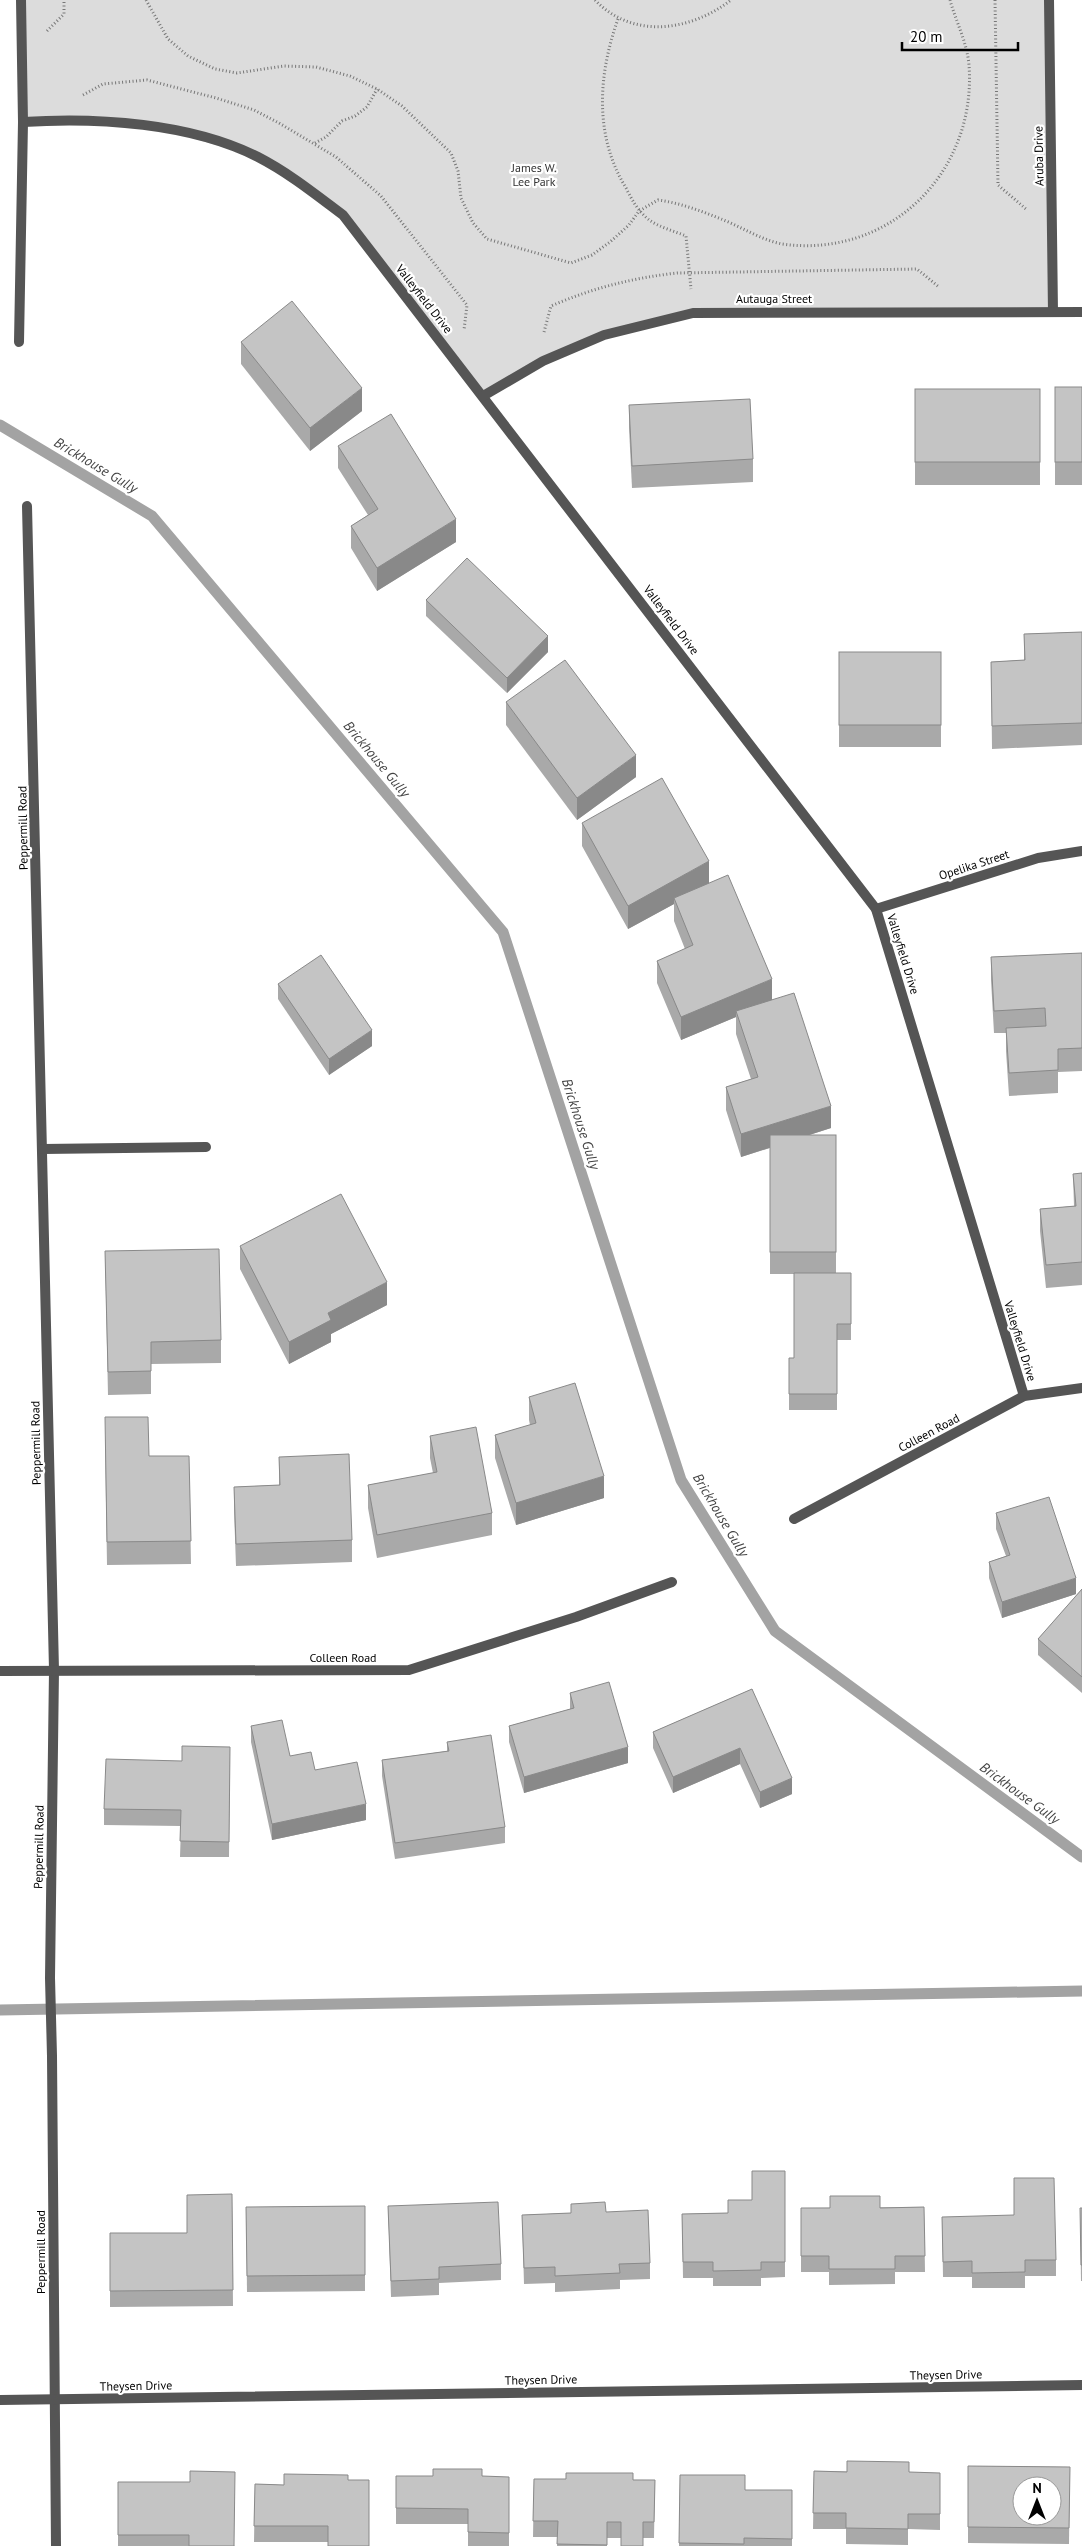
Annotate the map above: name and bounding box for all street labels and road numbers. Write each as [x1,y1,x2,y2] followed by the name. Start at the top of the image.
[1030,126,1047,186] street label: Aruba Drive
[392,260,456,336] street label: Valleyfield Drive
[736,291,812,306] street label: Autauga Street
[640,581,702,657] street label: Valleyfield Drive
[14,786,31,870] street label: Peppermill Road
[937,846,1011,883] street label: Opelika Street
[884,911,923,996] street label: Valleyfield Drive
[1001,1298,1040,1383] street label: Valleyfield Drive
[27,1401,44,1485] street label: Peppermill Road
[896,1410,962,1455] street label: Colleen Road
[309,1650,377,1665] street label: Colleen Road
[30,1805,47,1889] street label: Peppermill Road
[33,2210,48,2294] street label: Peppermill Road
[910,2366,982,2383] street label: Theysen Drive
[505,2371,577,2388] street label: Theysen Drive
[100,2377,172,2394] street label: Theysen Drive

